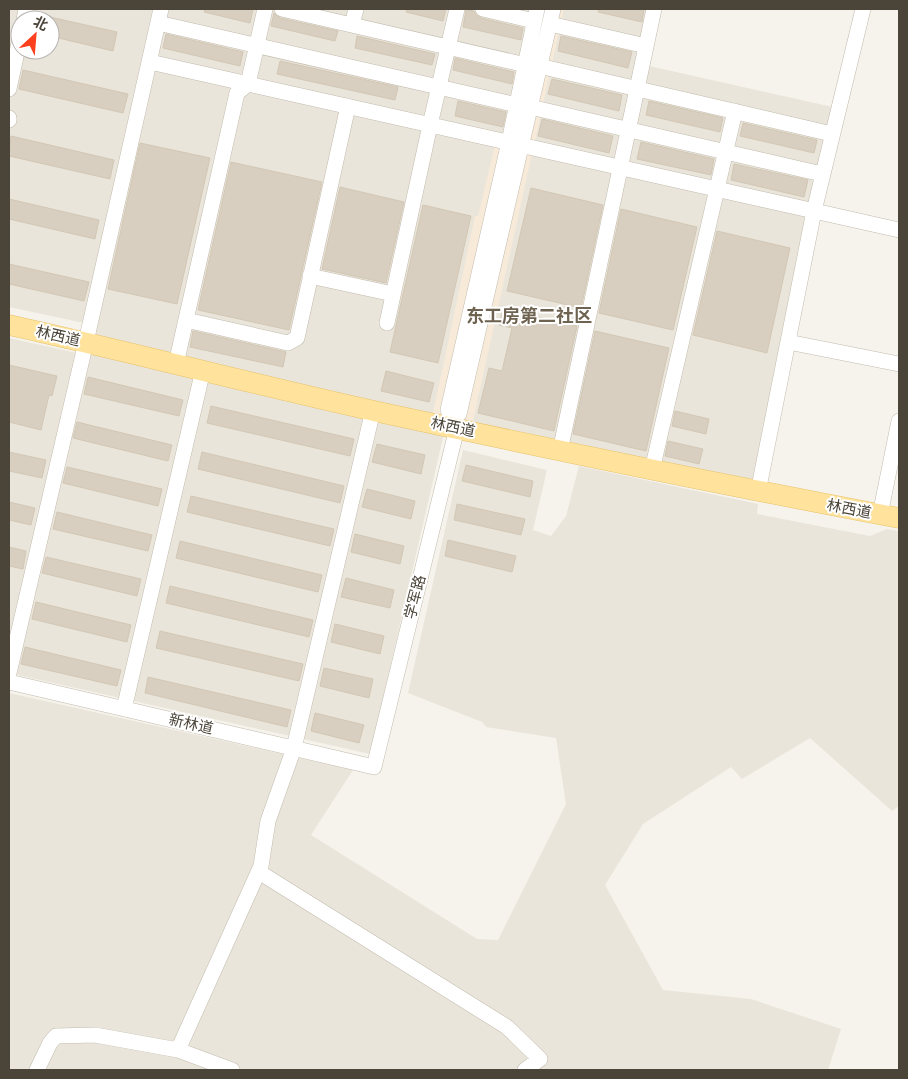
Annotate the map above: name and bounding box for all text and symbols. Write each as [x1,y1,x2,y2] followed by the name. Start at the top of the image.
[10,10,60,60] north arrow
[31,13,50,34] text: 北
[466,305,592,326] district label: 东工房第二社区
[34,322,82,350] street label: 林西道
[429,414,477,440] street label: 林西道
[825,496,873,522] street label: 林西道
[401,573,429,621] street label: 学军路
[167,710,215,738] street label: 新林道

